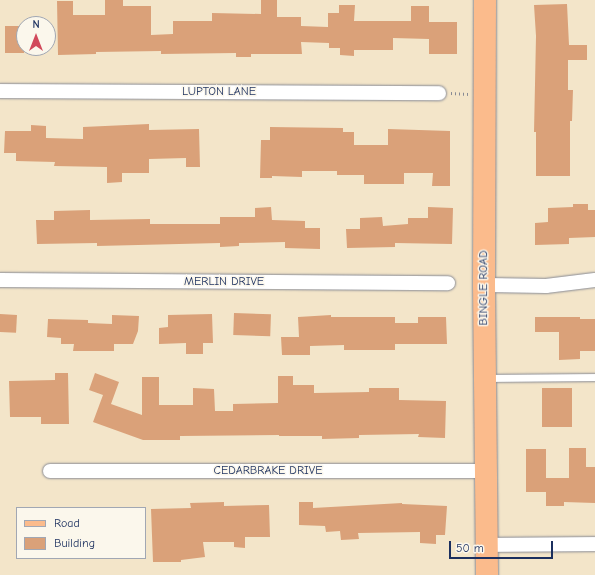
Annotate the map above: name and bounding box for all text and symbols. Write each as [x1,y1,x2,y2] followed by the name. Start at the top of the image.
[16,16,56,56] north arrow
[32,18,40,31] text: N
[182,85,256,99] street label: LUPTON LANE
[477,250,491,326] street label: BINGLE ROAD
[184,275,264,289] street label: MERLIN DRIVE
[214,464,322,478] street label: CEDARBRAKE DRIVE
[16,507,146,559] legend
[54,516,80,530] text: Road
[451,533,555,559] scale bar
[54,536,95,550] text: Building
[456,541,484,555] text: 50 m

